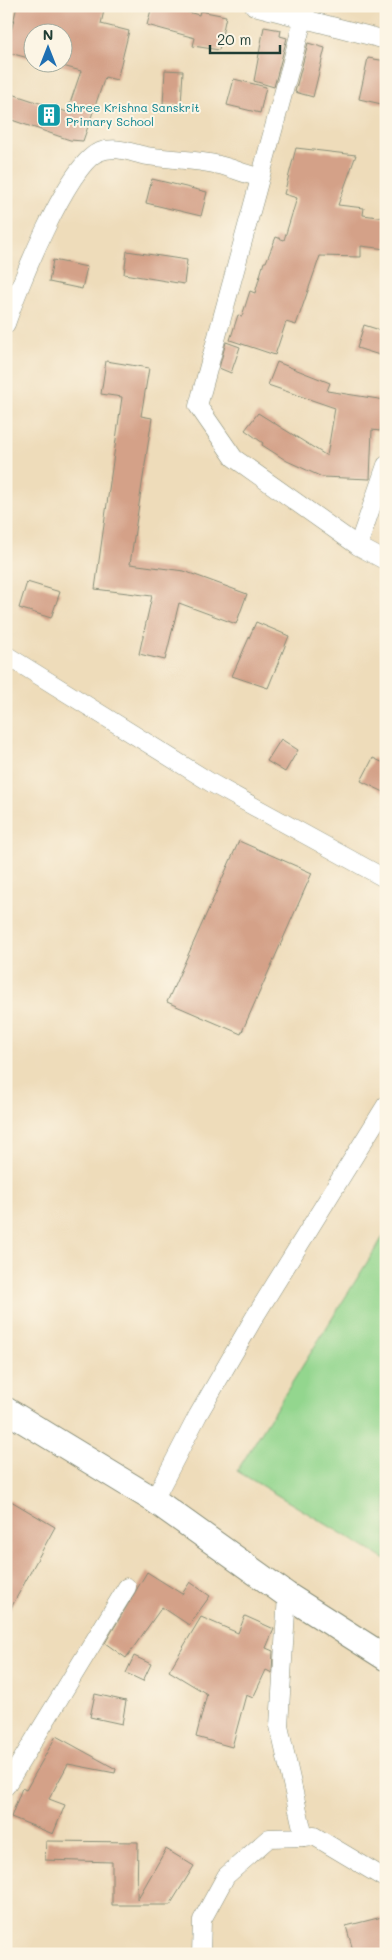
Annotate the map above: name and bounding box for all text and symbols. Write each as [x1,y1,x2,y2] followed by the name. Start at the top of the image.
[22,22,72,72] north arrow
[210,22,280,54] scale bar
[43,25,53,44] text: N
[217,29,251,49] text: 20 m
[66,99,200,129] place label: Shree Krishna Sanskrit Primary School
[36,102,62,128] building icon: Shree Krishna Sanskrit Primary School

